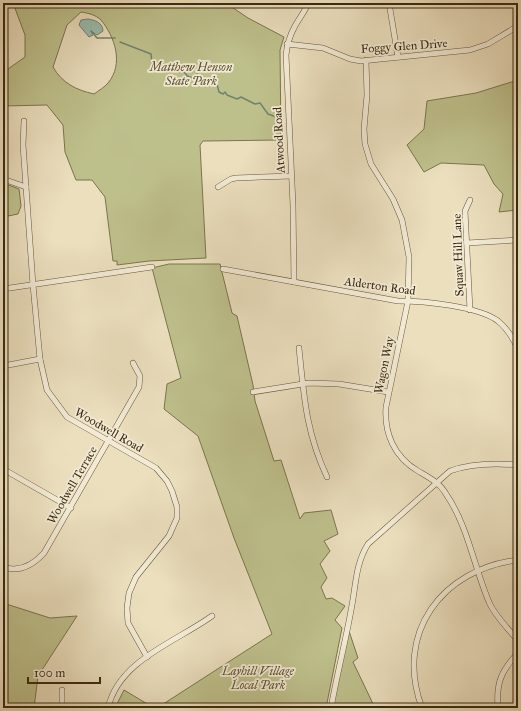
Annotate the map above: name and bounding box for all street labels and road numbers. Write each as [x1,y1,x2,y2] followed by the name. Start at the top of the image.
[360,36,448,57] street label: Foggy Glen Drive
[270,106,288,175] street label: Atwood Road
[450,213,467,297] street label: Squaw Hill Lane
[342,274,417,298] street label: Alderton Road
[371,335,398,395] street label: Wagon Way
[72,405,146,455] street label: Woodwell Road
[44,444,100,526] street label: Woodwell Terrace

